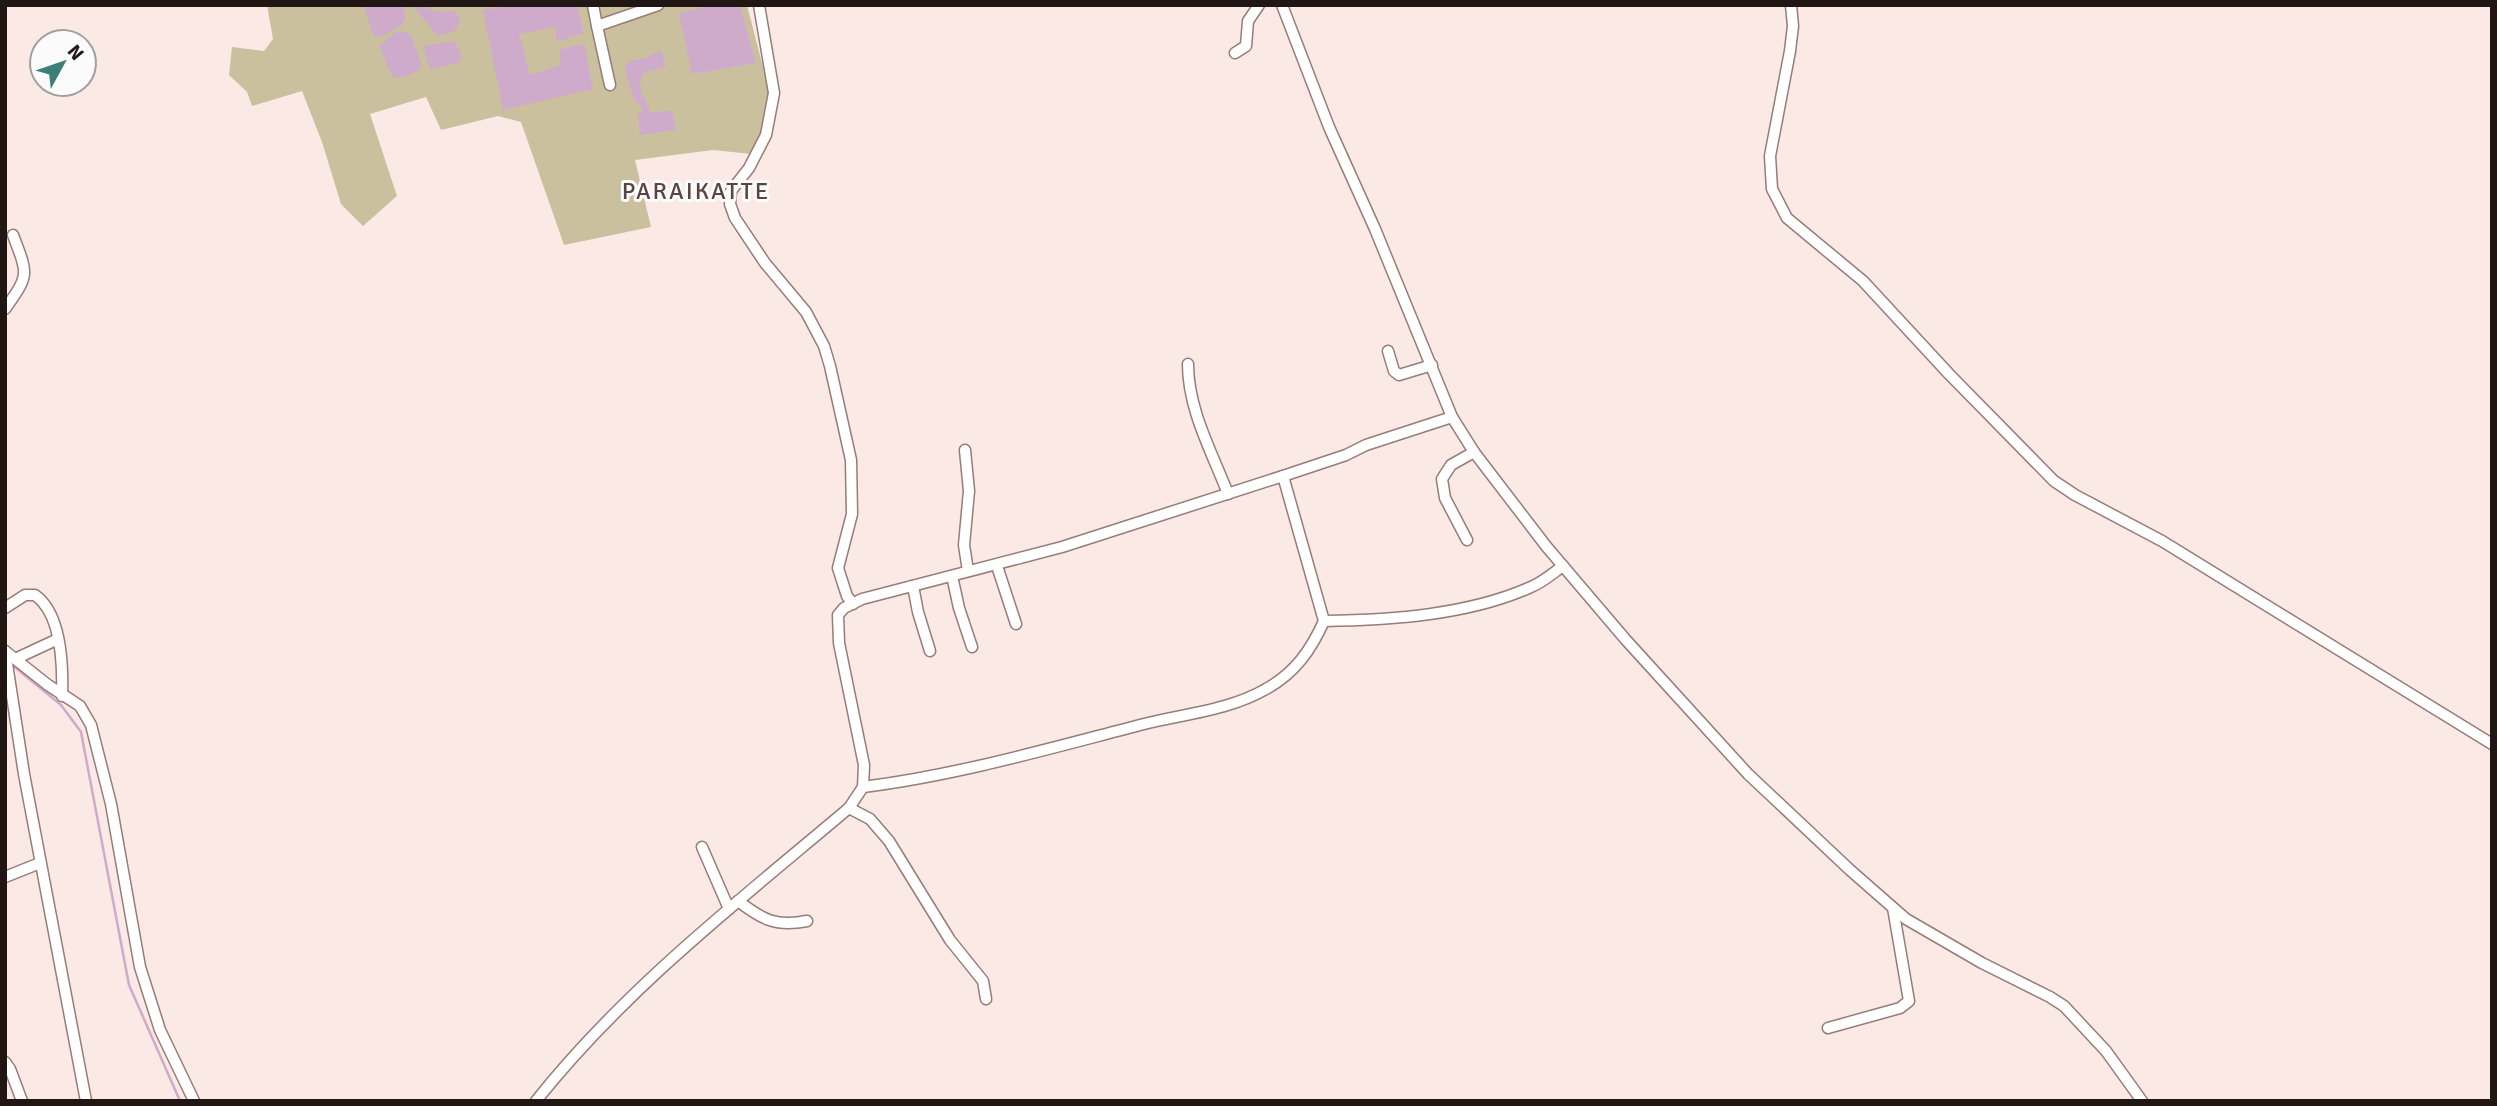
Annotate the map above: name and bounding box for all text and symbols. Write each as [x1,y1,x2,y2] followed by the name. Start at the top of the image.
[28,28,98,98] north arrow
[62,40,89,65] text: N
[622,176,770,206] district label: PARAIKATTE

